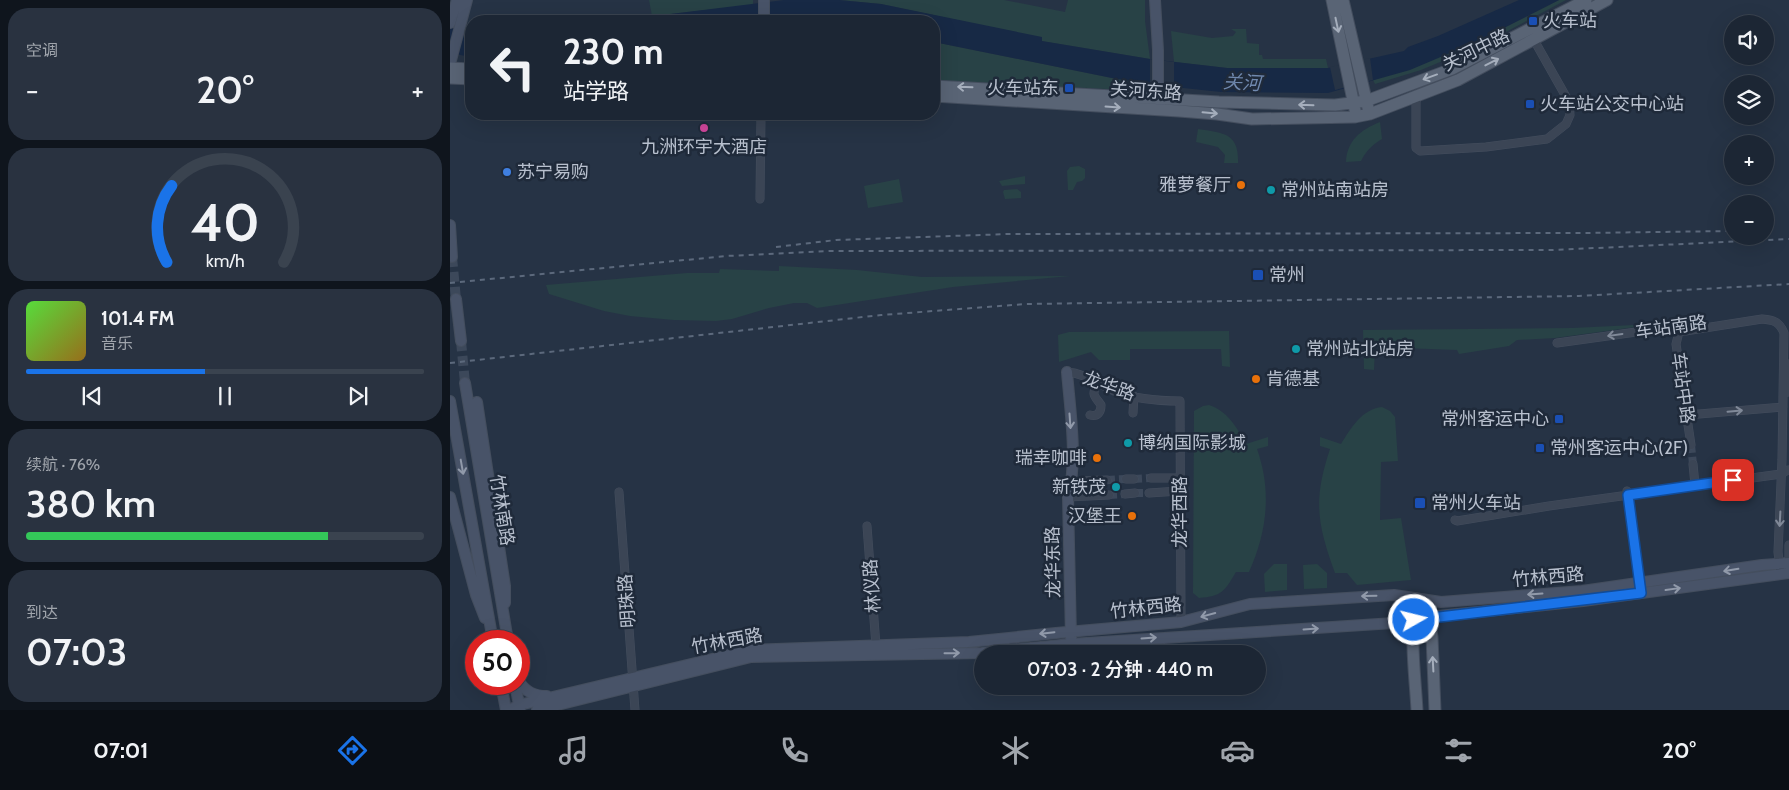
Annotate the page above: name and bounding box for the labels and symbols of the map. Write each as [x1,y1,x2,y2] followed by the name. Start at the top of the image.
[1543,10,1597,32] place label: 火车站
[1527,15,1539,27] marker: 火车站
[1333,16,1342,32] one-way arrow
[1439,24,1513,76] street label: 关河中路
[1485,57,1500,67] one-way arrow
[1222,70,1266,95] water label: 关河
[1422,73,1438,82] one-way arrow
[987,77,1059,99] place label: 火车站东
[1109,78,1183,104] street label: 关河东路
[958,82,974,92] one-way arrow
[1063,82,1075,94] marker: 火车站东
[1540,93,1684,115] place label: 火车站公交中心站
[1524,98,1536,110] marker: 火车站公交中心站
[1298,100,1314,109] one-way arrow
[1105,102,1121,111] one-way arrow
[1202,108,1218,118] one-way arrow
[698,122,710,134] marker: 九洲环宇大酒店
[641,136,767,158] place label: 九洲环宇大酒店
[517,161,589,183] place label: 苏宁易购
[501,166,513,178] marker: 苏宁易购
[1159,174,1231,196] place label: 雅萝餐厅
[1235,179,1247,191] marker: 雅萝餐厅
[1281,179,1389,201] place label: 常州站南站房
[1265,184,1277,196] marker: 常州站南站房
[1269,264,1305,286] place label: 常州
[1251,268,1265,282] marker: 常州
[1634,311,1708,343] street label: 车站南路
[1607,330,1623,340] one-way arrow
[1306,338,1414,360] place label: 常州站北站房
[1290,343,1302,355] marker: 常州站北站房
[1667,351,1699,425] street label: 车站中路
[1080,366,1138,406] street label: 龙华路
[1266,368,1320,390] place label: 肯德基
[1250,373,1262,385] marker: 肯德基
[1727,406,1743,416] one-way arrow
[1441,408,1549,430] place label: 常州客运中心
[1066,413,1075,429] one-way arrow
[1553,413,1565,425] marker: 常州客运中心
[1138,432,1246,454] place label: 博纳国际影城
[1122,437,1134,449] marker: 博纳国际影城
[1550,437,1688,459] place label: 常州客运中心(2F)
[1534,442,1546,454] marker: 常州客运中心(2F)
[1015,447,1087,469] place label: 瑞幸咖啡
[1091,452,1103,464] marker: 瑞幸咖啡
[457,458,467,474] one-way arrow
[1712,459,1754,501] pin
[486,473,518,547] street label: 竹林南路
[1052,476,1106,498] place label: 新铁茂
[1169,476,1191,548] street label: 龙华西路
[1110,481,1122,493] marker: 新铁茂
[1431,492,1521,514] place label: 常州火车站
[1413,496,1427,510] marker: 常州火车站
[1068,505,1122,527] place label: 汉堡王
[1126,510,1138,522] marker: 汉堡王
[1775,511,1784,527] one-way arrow
[1041,526,1065,598] street label: 龙华东路
[859,558,885,614] street label: 林仪路
[1511,563,1585,591] street label: 竹林西路
[1723,565,1739,575] one-way arrow
[614,573,640,629] street label: 明珠路
[1665,583,1681,593] one-way arrow
[1527,590,1543,599] one-way arrow
[1361,591,1377,601] one-way arrow
[1109,593,1183,623] street label: 竹林西路
[1387,593,1439,645] position arrow
[1200,611,1216,620] one-way arrow
[690,624,764,658] street label: 竹林西路
[1303,625,1319,634] one-way arrow
[1039,629,1055,638] one-way arrow
[465,630,530,695] speed limit sign: 50
[1141,634,1157,643] one-way arrow
[944,648,960,658] one-way arrow
[1428,656,1437,672] one-way arrow

